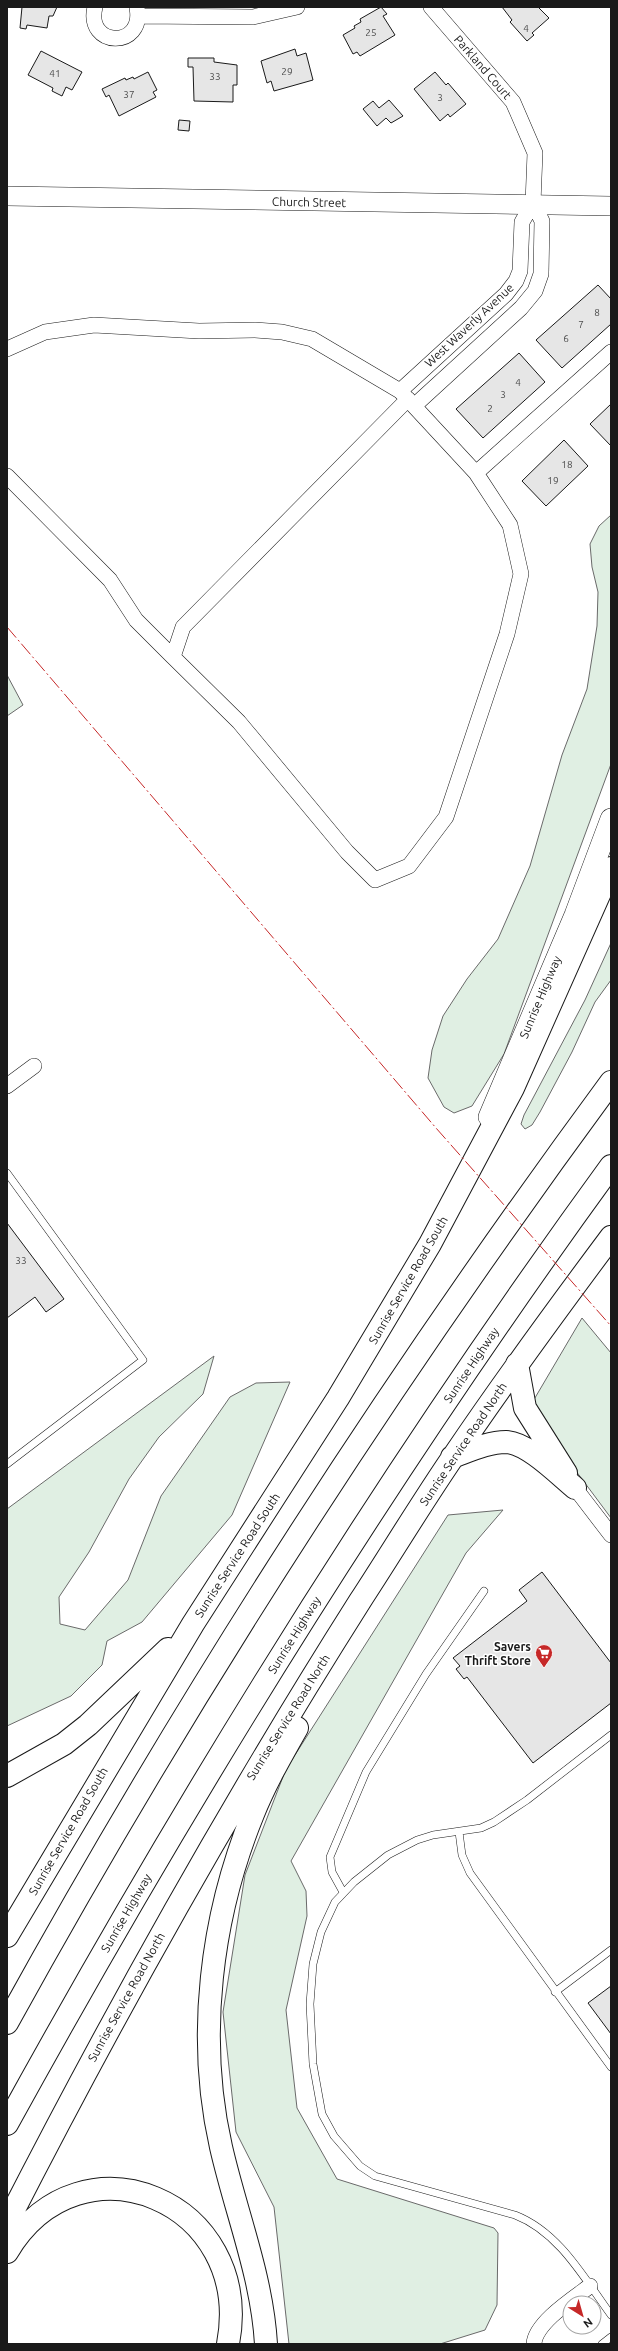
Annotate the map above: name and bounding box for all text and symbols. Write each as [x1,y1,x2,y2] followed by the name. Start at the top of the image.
[523,23,529,34] house number: 4
[365,27,377,38] house number: 25
[452,32,514,102] street label: Parkland Court
[281,66,293,77] house number: 29
[49,68,61,79] house number: 41
[209,71,221,82] house number: 33
[123,89,135,100] house number: 37
[437,92,443,103] house number: 3
[272,195,347,209] street label: Church Street
[422,281,516,369] street label: West Waverly Avenue
[594,307,600,318] house number: 8
[578,319,584,330] house number: 7
[563,333,569,344] house number: 6
[515,377,521,388] house number: 4
[500,389,506,400] house number: 3
[487,403,493,414] house number: 2
[561,459,573,470] house number: 18
[547,475,559,486] house number: 19
[517,954,563,1040] street label: Sunrise Highway
[366,1214,450,1346] street label: Sunrise Service Road South
[15,1255,27,1266] house number: 33
[441,1325,501,1405] street label: Sunrise Highway
[417,1380,509,1508] street label: Sunrise Service Road North
[192,1490,282,1620] street label: Sunrise Service Road South
[265,1594,323,1676] street label: Sunrise Highway
[465,1640,531,1667] place label: Savers Thrift Store
[534,1643,554,1668] supermarket icon: Savers Thrift Store
[244,1652,332,1782] street label: Sunrise Service Road North
[26,1765,110,1897] street label: Sunrise Service Road South
[98,1871,154,1954] street label: Sunrise Highway
[85,1930,167,2064] street label: Sunrise Service Road North
[562,2295,602,2335] north arrow
[581,2316,595,2330] text: N

